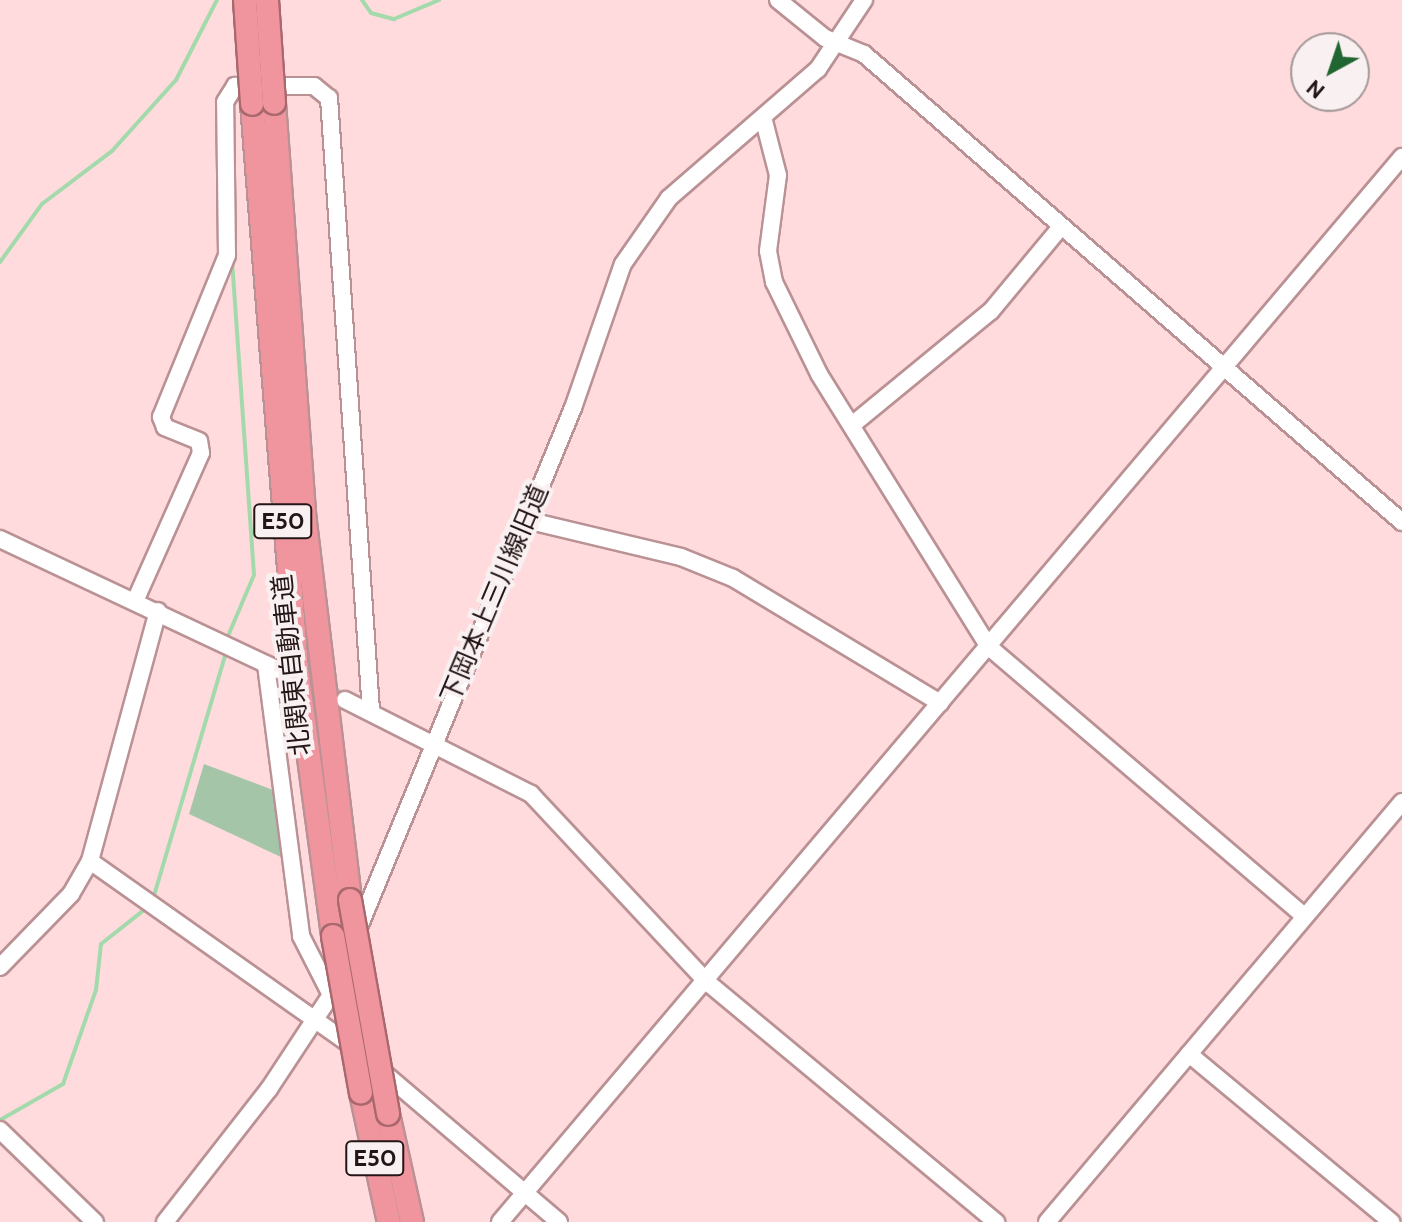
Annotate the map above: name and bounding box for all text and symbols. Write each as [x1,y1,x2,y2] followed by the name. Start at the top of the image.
[1290,32,1370,112] north arrow
[1301,74,1330,105] text: N
[435,480,555,708] street label: 下岡本上三川線旧道
[253,501,313,541] road number: E50
[267,573,317,757] street label: 北関東自動車道
[345,1138,405,1178] road number: E50

